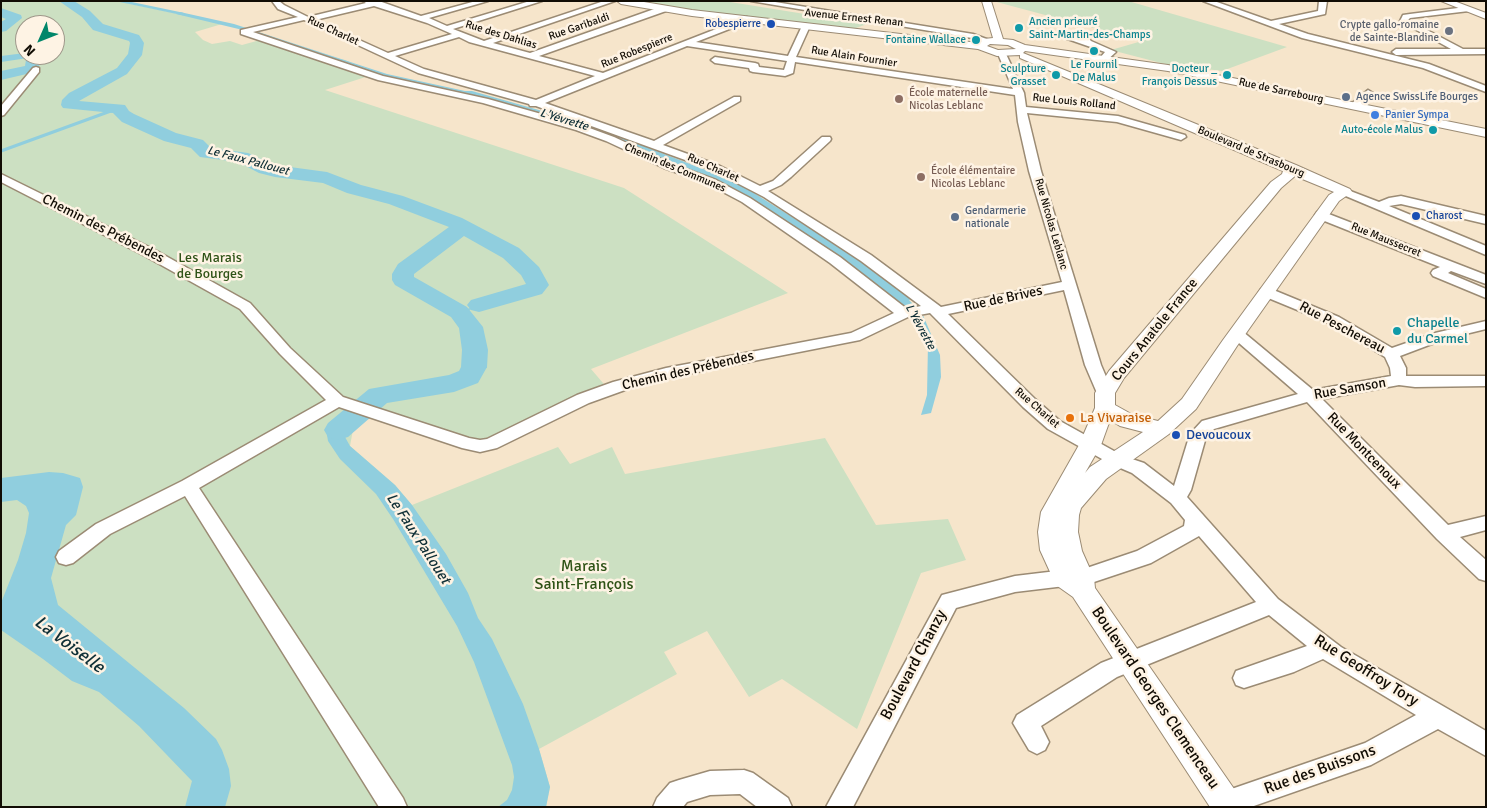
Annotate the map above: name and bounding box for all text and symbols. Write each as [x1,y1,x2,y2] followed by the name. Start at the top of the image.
[804,6,904,30] street label: Avenue Ernest Renan
[547,10,611,44] street label: Rue Garibaldi
[305,13,361,49] street label: Rue Charlet
[15,15,65,65] north arrow
[1029,15,1151,41] place label: Ancien prieuré Saint-Martin-des-Champs
[705,17,761,31] place label: Robespierre
[464,18,538,52] street label: Rue des Dahlias
[765,18,777,30] marker: Robespierre
[1340,18,1439,44] place label: Crypte gallo-romaine de Sainte-Blandine
[1013,22,1025,34] marker: Ancien prieuré Saint-Martin-des-Champs
[1443,25,1455,37] marker: Crypte gallo-romaine de Sainte-Blandine
[599,31,675,71] street label: Rue Robespierre
[885,33,966,47] place label: Fontaine Wallace
[970,34,982,46] marker: Fontaine Wallace
[20,41,39,59] text: N
[810,44,898,70] street label: Rue Alain Fournier
[1088,45,1100,57] marker: Le Fournil De Malus
[1071,58,1117,84] place label: Le Fournil De Malus
[1000,62,1046,88] place label: Sculpture Grasset
[1142,62,1217,88] place label: Docteur _ François Dessus
[1050,69,1062,81] marker: Sculpture Grasset
[1221,69,1233,81] marker: Docteur _ François Dessus
[1237,76,1325,106] street label: Rue de Sarrebourg
[909,86,988,112] place label: École maternelle Nicolas Leblanc
[1356,90,1478,104] place label: Agence SwissLife Bourges
[1032,91,1116,113] street label: Rue Louis Rolland
[1340,91,1352,103] marker: Agence SwissLife Bourges
[893,93,905,105] marker: École maternelle Nicolas Leblanc
[538,106,590,134] water label: L'Yévrette
[1385,108,1449,122] place label: Panier Sympa
[1369,109,1381,121] marker: Panier Sympa
[1195,123,1307,181] street label: Boulevard de Strasbourg
[1341,123,1423,137] place label: Auto-école Malus
[1427,124,1439,136] marker: Auto-école Malus
[622,141,728,195] street label: Chemin des Communes
[206,143,290,179] water label: Le Faux Pallouet
[685,151,741,185] street label: Rue Charlet
[931,164,1015,190] place label: École élémentaire Nicolas Leblanc
[915,171,927,183] marker: École élémentaire Nicolas Leblanc
[1032,177,1070,271] street label: Rue Nicolas Leblanc
[39,191,167,267] street label: Chemin des Prébendes
[965,204,1026,230] place label: Gendarmerie nationale
[1426,209,1462,223] place label: Charost
[1410,210,1422,222] marker: Charost
[949,211,961,223] marker: Gendarmerie nationale
[1349,220,1423,260] street label: Rue Maussecret
[177,250,243,282] park label: Les Marais de Bourges
[1108,275,1202,385] street label: Cours Anatole France
[962,282,1044,316] street label: Rue de Brives
[1296,298,1388,358] street label: Rue Peschereau
[902,302,938,352] water label: L'Yévrette
[1407,315,1468,348] place label: Chapelle du Carmel
[1391,325,1403,337] marker: Chapelle du Carmel
[621,348,755,394] street label: Chemin des Prébendes
[1313,374,1387,404] street label: Rue Samson
[1012,385,1062,431] street label: Rue Charlet
[1323,409,1405,493] street label: Rue Montcenoux
[1080,410,1152,426] place label: La Vivaraise
[1064,412,1076,424] marker: La Vivaraise
[1186,427,1251,443] place label: Devoucoux
[1170,429,1182,441] marker: Devoucoux
[382,490,454,588] water label: Le Faux Pallouet
[535,557,633,595] park label: Marais Saint-François
[1087,603,1223,793] street label: Boulevard Georges Clemenceau
[877,607,951,723] street label: Boulevard Chanzy
[30,612,108,678] water label: La Voiselle
[1310,631,1422,711] street label: Rue Geoffroy Tory
[1262,741,1378,799] street label: Rue des Buissons

